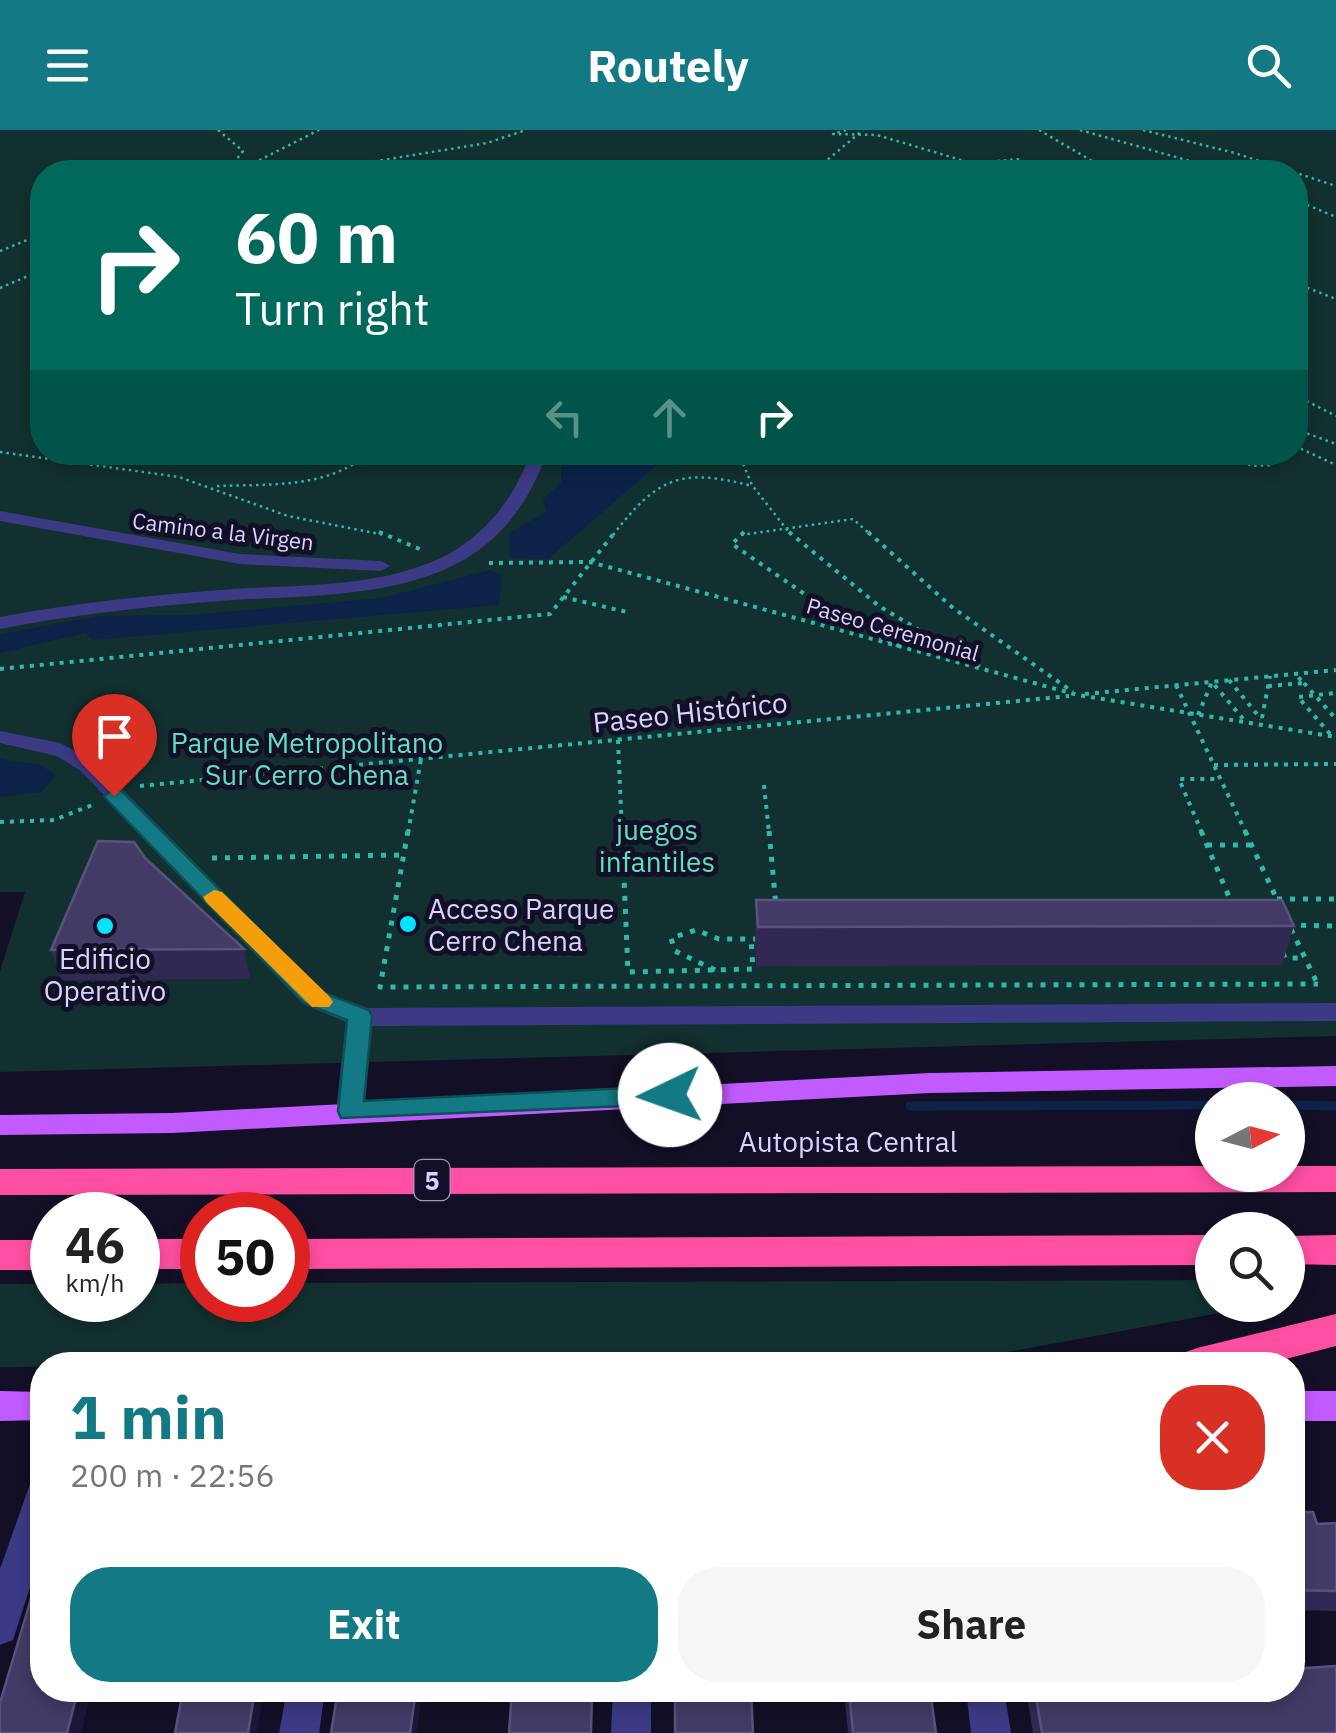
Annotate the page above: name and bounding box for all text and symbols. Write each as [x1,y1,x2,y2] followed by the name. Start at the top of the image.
[587,36,749,94] text: Routely
[40,38,95,93] icon: menu
[1241,38,1296,93] icon: search
[235,191,398,282] text: 60 m
[70,200,200,330] icon: right
[235,279,430,337] text: Turn right
[537,390,592,445] icon: left
[642,390,697,445] icon: ahead
[747,390,802,445] icon: right
[131,505,315,557] street label: Camino a la Virgen
[803,591,983,668] street label: Paseo Ceremonial
[591,683,789,741] street label: Paseo Histórico
[72,694,157,797] pin
[87,709,142,764] icon: arrive
[171,724,443,793] park label: Parque Metropolitano Sur Cerro Chena
[599,811,715,880] park label: juegos infantiles
[428,890,614,959] place label: Acceso Parque Cerro Chena
[397,913,419,935] marker: Acceso Parque Cerro Chena
[94,915,116,937] marker: Edificio Operativo
[44,940,166,1009] place label: Edificio Operativo
[618,1043,722,1147] position arrow
[1195,1082,1305,1192] north arrow
[1195,1082,1305,1322] map controls
[739,1123,957,1160] street label: Autopista Central
[414,1160,450,1200] road number: 5
[180,1192,310,1322] speed limit sign: 50
[65,1212,125,1277] text: 46
[1195,1212,1305,1322] button: search
[66,1266,124,1299] text: km/h
[70,1377,227,1456] text: 1 min
[1160,1385,1265,1490] button: close
[70,1454,275,1496] text: 200 m · 22:56
[70,1567,658,1682] button: Exit
[678,1567,1265,1682] button: Share

